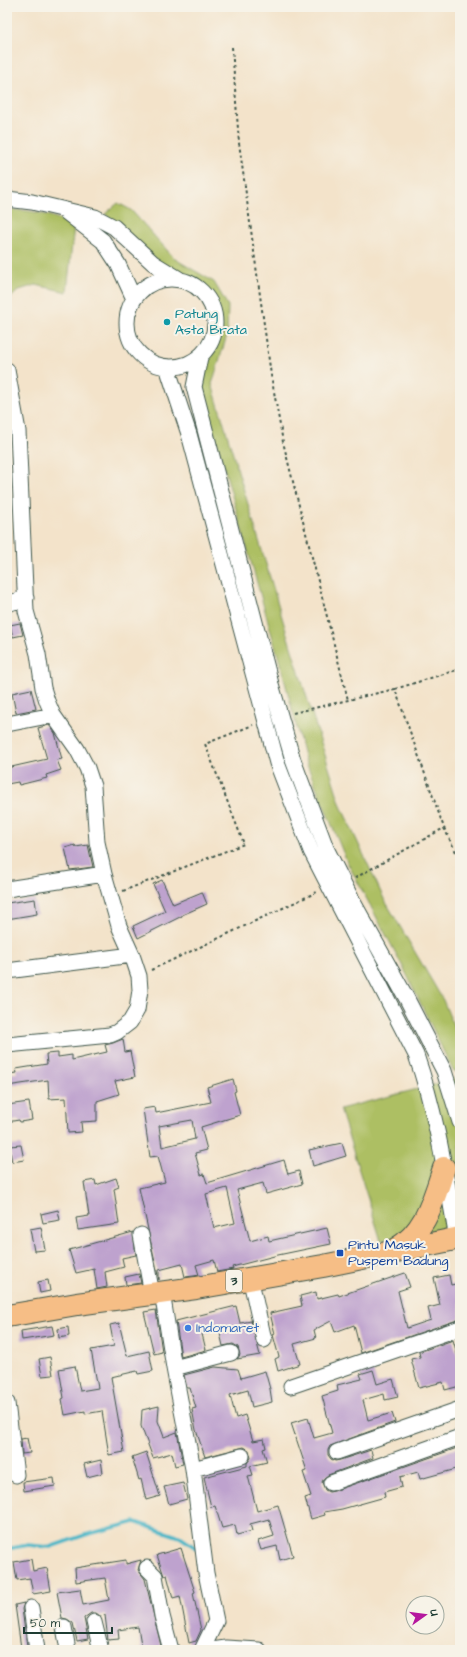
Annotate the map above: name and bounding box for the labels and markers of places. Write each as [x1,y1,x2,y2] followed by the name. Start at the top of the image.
[175,304,247,340] place label: Patung Asta Brata
[162,317,172,327] marker: Patung Asta Brata
[348,1235,449,1271] place label: Pintu Masuk Puspem Badung
[335,1248,345,1258] marker: Pintu Masuk Puspem Badung
[196,1318,259,1338] place label: Indomaret
[183,1323,193,1333] marker: Indomaret

